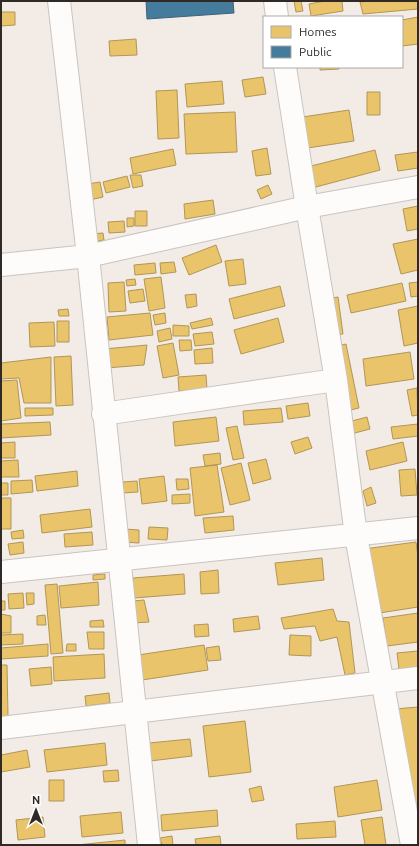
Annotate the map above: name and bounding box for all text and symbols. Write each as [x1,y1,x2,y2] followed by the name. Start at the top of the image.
[263,16,403,68] legend
[299,25,337,38] text: Homes
[299,45,332,58] text: Public
[16,790,56,830] north arrow
[32,794,40,806] text: N

